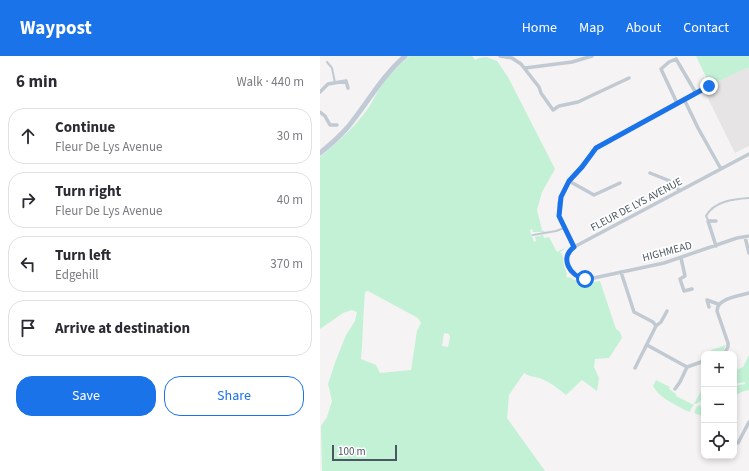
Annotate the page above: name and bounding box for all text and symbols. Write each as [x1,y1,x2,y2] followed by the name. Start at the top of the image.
[20,15,92,42] text: Waypost
[522,18,557,38] text: Home
[579,18,604,38] text: Map
[626,18,661,38] text: About
[683,18,729,38] text: Contact
[16,70,57,94] text: 6 min
[236,73,304,91] text: Walk · 440 m
[700,77,718,95] route end
[55,117,115,138] text: Continue
[17,125,39,147] icon: ahead
[277,127,303,145] text: 30 m
[55,138,162,156] text: Fleur De Lys Avenue
[588,174,685,235] street label: FLEUR DE LYS AVENUE
[55,181,121,202] text: Turn right
[17,189,39,211] icon: right
[277,191,303,209] text: 40 m
[55,202,162,220] text: Fleur De Lys Avenue
[641,238,694,265] street label: HIGHMEAD
[55,245,111,266] text: Turn left
[17,253,39,275] icon: left
[270,255,303,273] text: 370 m
[55,266,99,284] text: Edgehill
[576,270,594,288] route start
[17,317,39,339] icon: arrive
[55,318,190,339] text: Arrive at destination
[701,351,737,459] map controls
[701,351,737,387] button: +
[16,376,156,416] button: Save
[164,376,304,416] button: Share
[701,387,737,423] button: −
[701,423,737,459] button: locate
[332,443,397,462] scale bar
[338,444,366,459] text: 100 m

